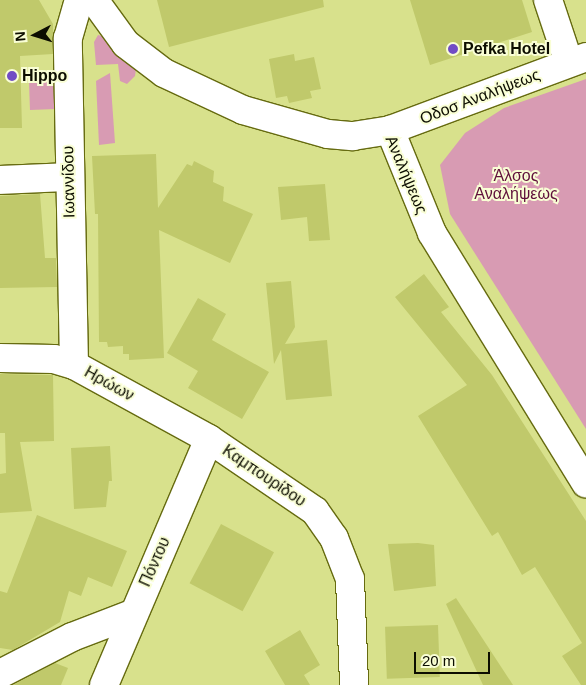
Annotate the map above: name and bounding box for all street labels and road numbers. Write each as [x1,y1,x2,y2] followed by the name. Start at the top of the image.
[417,65,543,129] street label: Οδοσ Αναλήψεως
[381,133,431,217] street label: Αναλήψεως
[59,146,79,218] street label: Ιωαννίδου
[81,363,137,405] street label: Ηρώων
[219,441,309,511] street label: Καμπουρίδου
[136,534,174,590] street label: Πόντου

